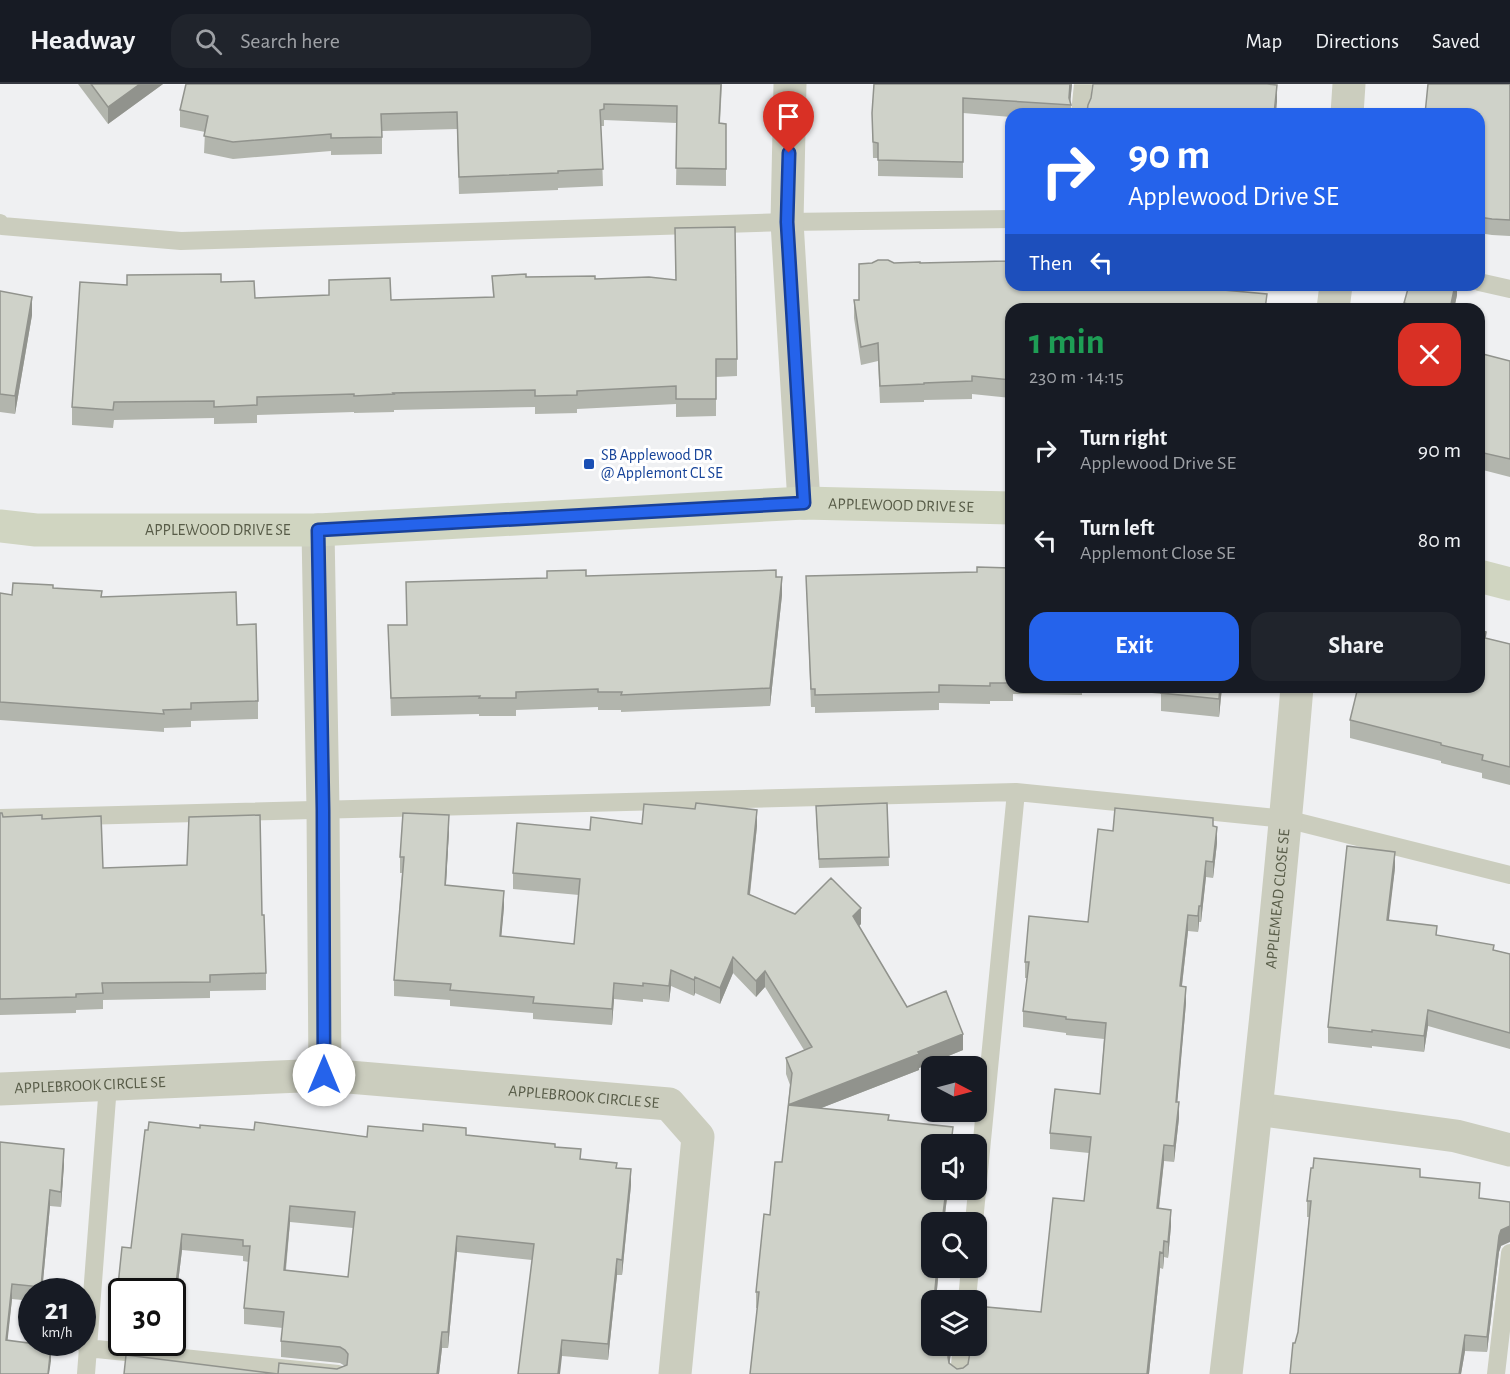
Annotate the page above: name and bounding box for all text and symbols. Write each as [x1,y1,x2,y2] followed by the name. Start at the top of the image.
[171,14,591,68] search box
[192,25,225,58] icon: search
[30,27,135,55] text: Headway
[240,30,340,52] text: Search here
[1246,31,1282,52] text: Map
[1315,31,1399,52] text: Directions
[1432,31,1480,52] text: Saved
[763,91,814,153] pin
[772,100,805,133] icon: arrive
[1029,132,1107,210] icon: right
[1128,134,1210,176] text: 90 m
[1128,183,1339,210] text: Applewood Drive SE
[1085,246,1118,279] icon: left
[1029,252,1073,274] text: Then
[1398,323,1461,386] button: close
[1029,324,1105,360] text: 1 min
[1029,367,1124,387] text: 230 m · 14:15
[1080,427,1167,449] text: Turn right
[1029,434,1062,467] icon: right
[1418,439,1461,461] text: 90 m
[601,447,723,481] place label: SB Applewood DR @ Applemont CL SE
[1080,453,1236,473] text: Applewood Drive SE
[582,457,596,471] marker: SB Applewood DR @ Applemont CL SE
[828,496,974,515] street label: APPLEWOOD DRIVE SE
[1080,517,1154,539] text: Turn left
[145,522,291,538] street label: APPLEWOOD DRIVE SE
[1029,524,1062,557] icon: left
[1418,529,1461,551] text: 80 m
[1080,543,1235,563] text: Applemont Close SE
[1029,612,1239,681] button: Exit
[1251,612,1461,681] button: Share
[1263,828,1292,970] street label: APPLEMEAD CLOSE SE
[292,1043,356,1107] position arrow
[921,1056,987,1122] north arrow
[921,1056,987,1356] map controls
[14,1074,166,1096] street label: APPLEBROOK CIRCLE SE
[508,1082,660,1111] street label: APPLEBROOK CIRCLE SE
[921,1134,987,1200] button: sound
[921,1212,987,1278] button: search
[108,1278,186,1356] speed limit sign: 30
[921,1290,987,1356] button: layers
[45,1295,69,1325] text: 21
[42,1325,72,1340] text: km/h

